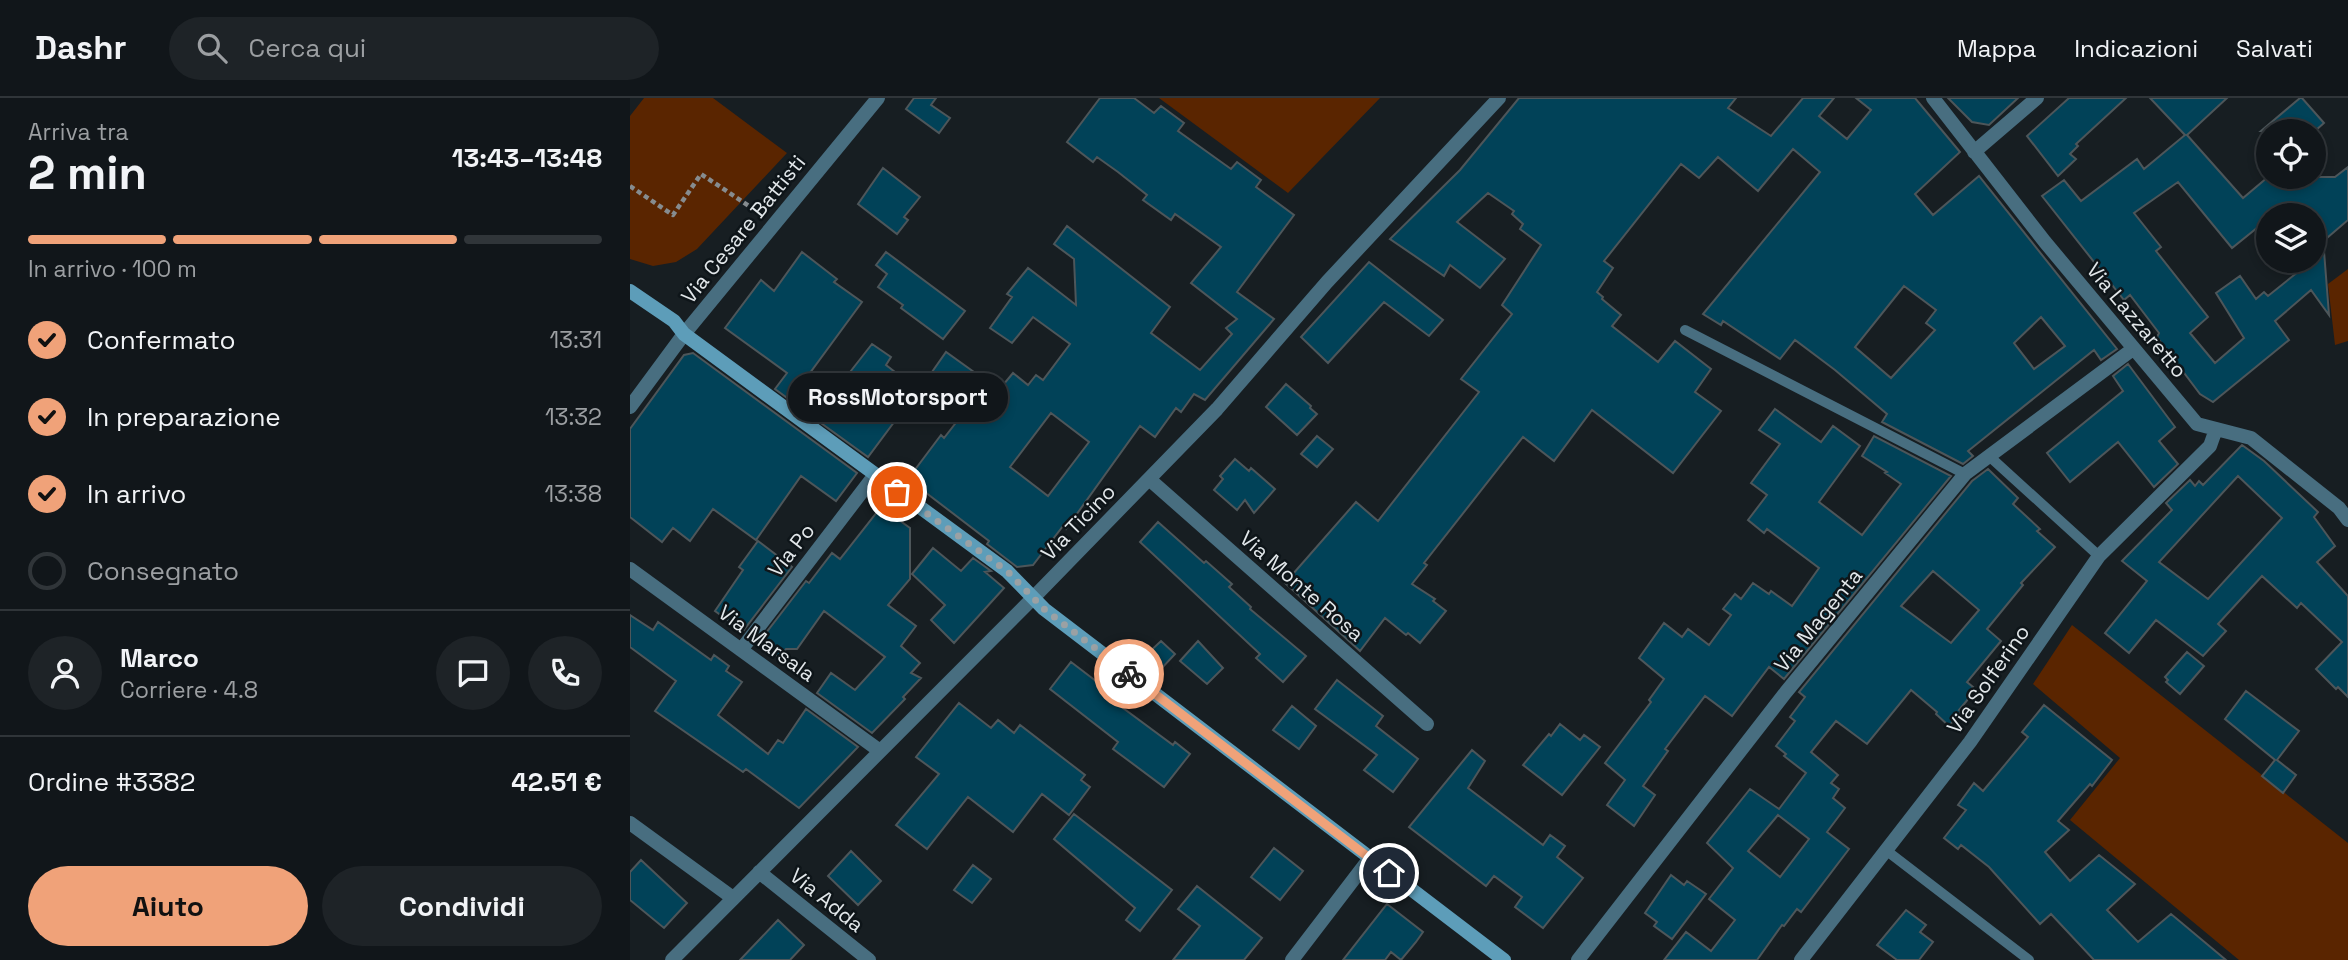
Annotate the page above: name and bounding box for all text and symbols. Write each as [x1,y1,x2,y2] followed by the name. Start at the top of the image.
[169,17,659,80] search box
[35,27,127,69] text: Dashr
[193,29,231,67] icon: search
[249,31,366,65] text: Cerca qui
[1957,33,2036,64] text: Mappa
[2074,33,2198,64] text: Indicazioni
[2236,33,2313,64] text: Salvati
[28,117,129,147] text: Arriva tra
[2256,119,2326,273] map controls
[2256,119,2326,189] button: locate
[452,141,602,175] text: 13:43–13:48
[28,144,147,202] text: 2 min
[675,149,811,309] street label: Via Cesare Battisti
[2256,203,2326,273] button: layers
[28,254,197,284] text: In arrivo · 100 m
[2081,257,2193,383] street label: Via Lazzaretto
[28,321,66,359] icon: check
[87,323,235,357] text: Confermato
[550,325,602,355] text: 13:31
[787,373,1007,422] callout: RossMotorsport
[808,382,988,412] text: RossMotorsport
[28,398,66,436] icon: check
[87,400,281,434] text: In preparazione
[545,402,602,432] text: 13:32
[867,462,927,522] pin
[878,473,916,511] icon: bag
[28,475,66,513] icon: check
[87,477,186,511] text: In arrivo
[1035,478,1121,566] street label: Via Ticino
[544,479,602,509] text: 13:38
[762,518,820,582] street label: Via Po
[1234,525,1370,647] street label: Via Monte Rosa
[87,554,239,588] text: Consegnato
[1768,563,1868,677] street label: Via Magenta
[713,599,821,687] street label: Via Marsala
[1941,619,2035,739] street label: Via Solferino
[28,636,102,710] button: person
[436,636,510,710] button: chat
[528,636,602,710] button: phone
[1094,639,1164,709] courier
[120,641,199,675] text: Marco
[1110,655,1148,693] icon: bike
[120,675,258,705] text: Corriere · 4.8
[28,765,195,799] text: Ordine #3382
[511,765,602,799] text: 42.51 €
[1359,843,1419,903] pin
[1370,854,1408,892] icon: home
[784,862,870,938] street label: Via Adda
[28,866,308,946] button: Aiuto
[322,866,602,946] button: Condividi

